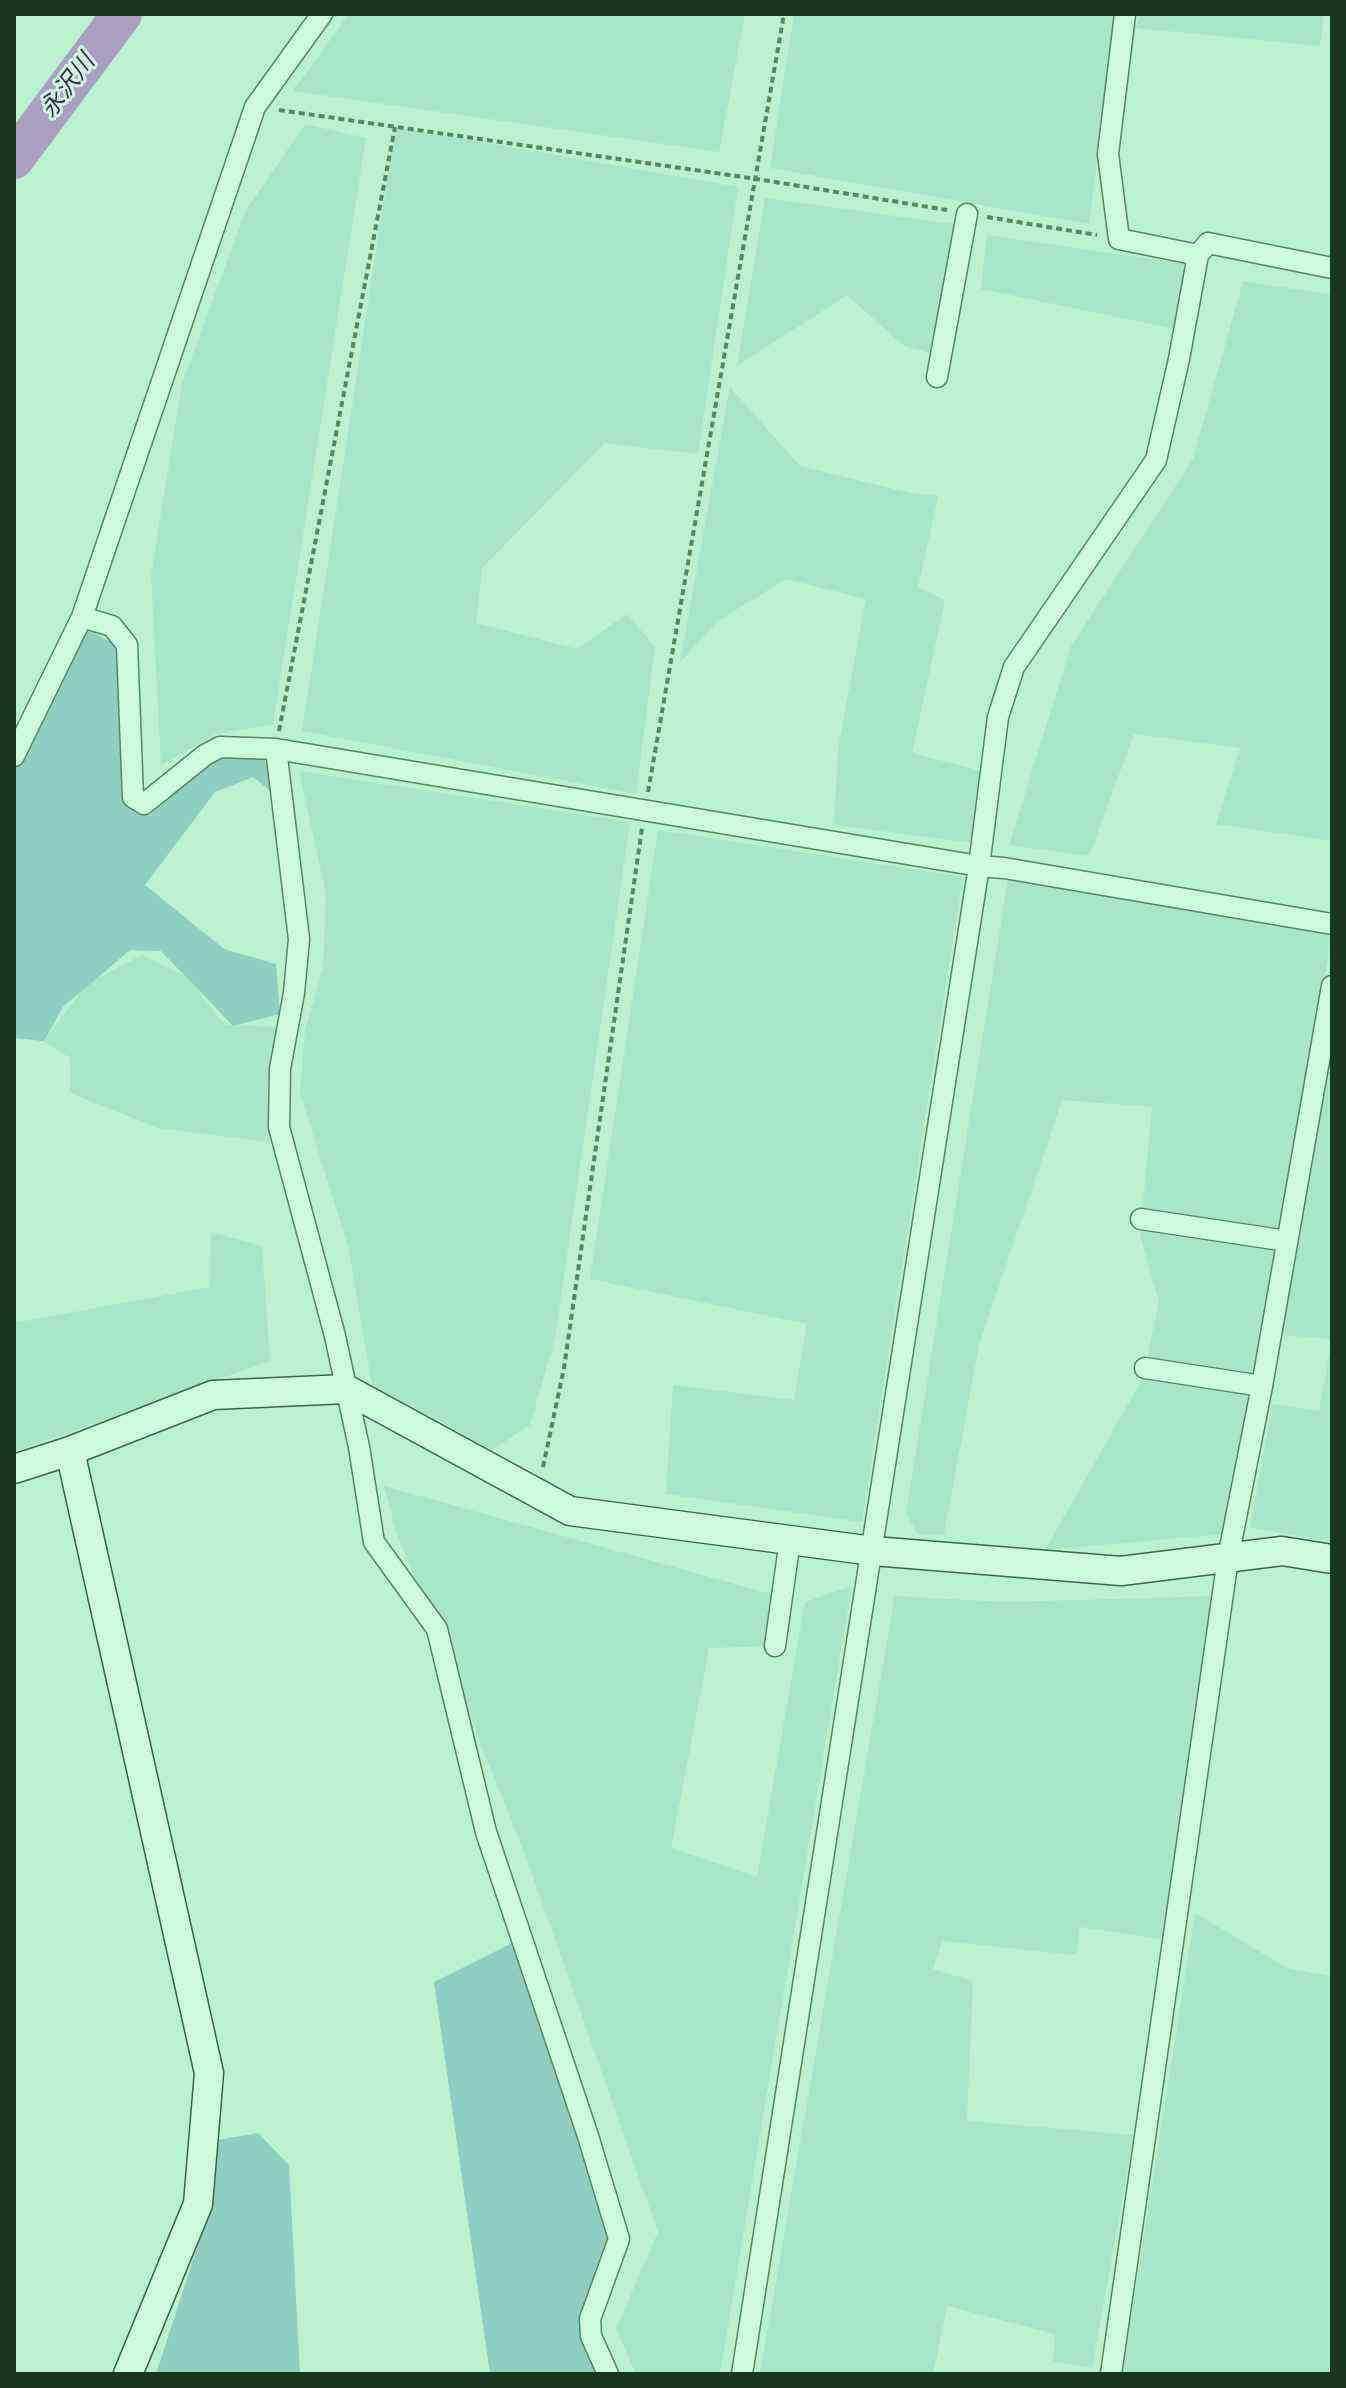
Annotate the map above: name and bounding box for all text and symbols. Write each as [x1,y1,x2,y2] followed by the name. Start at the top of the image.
[35,49,101,123] water label: 永沢川

